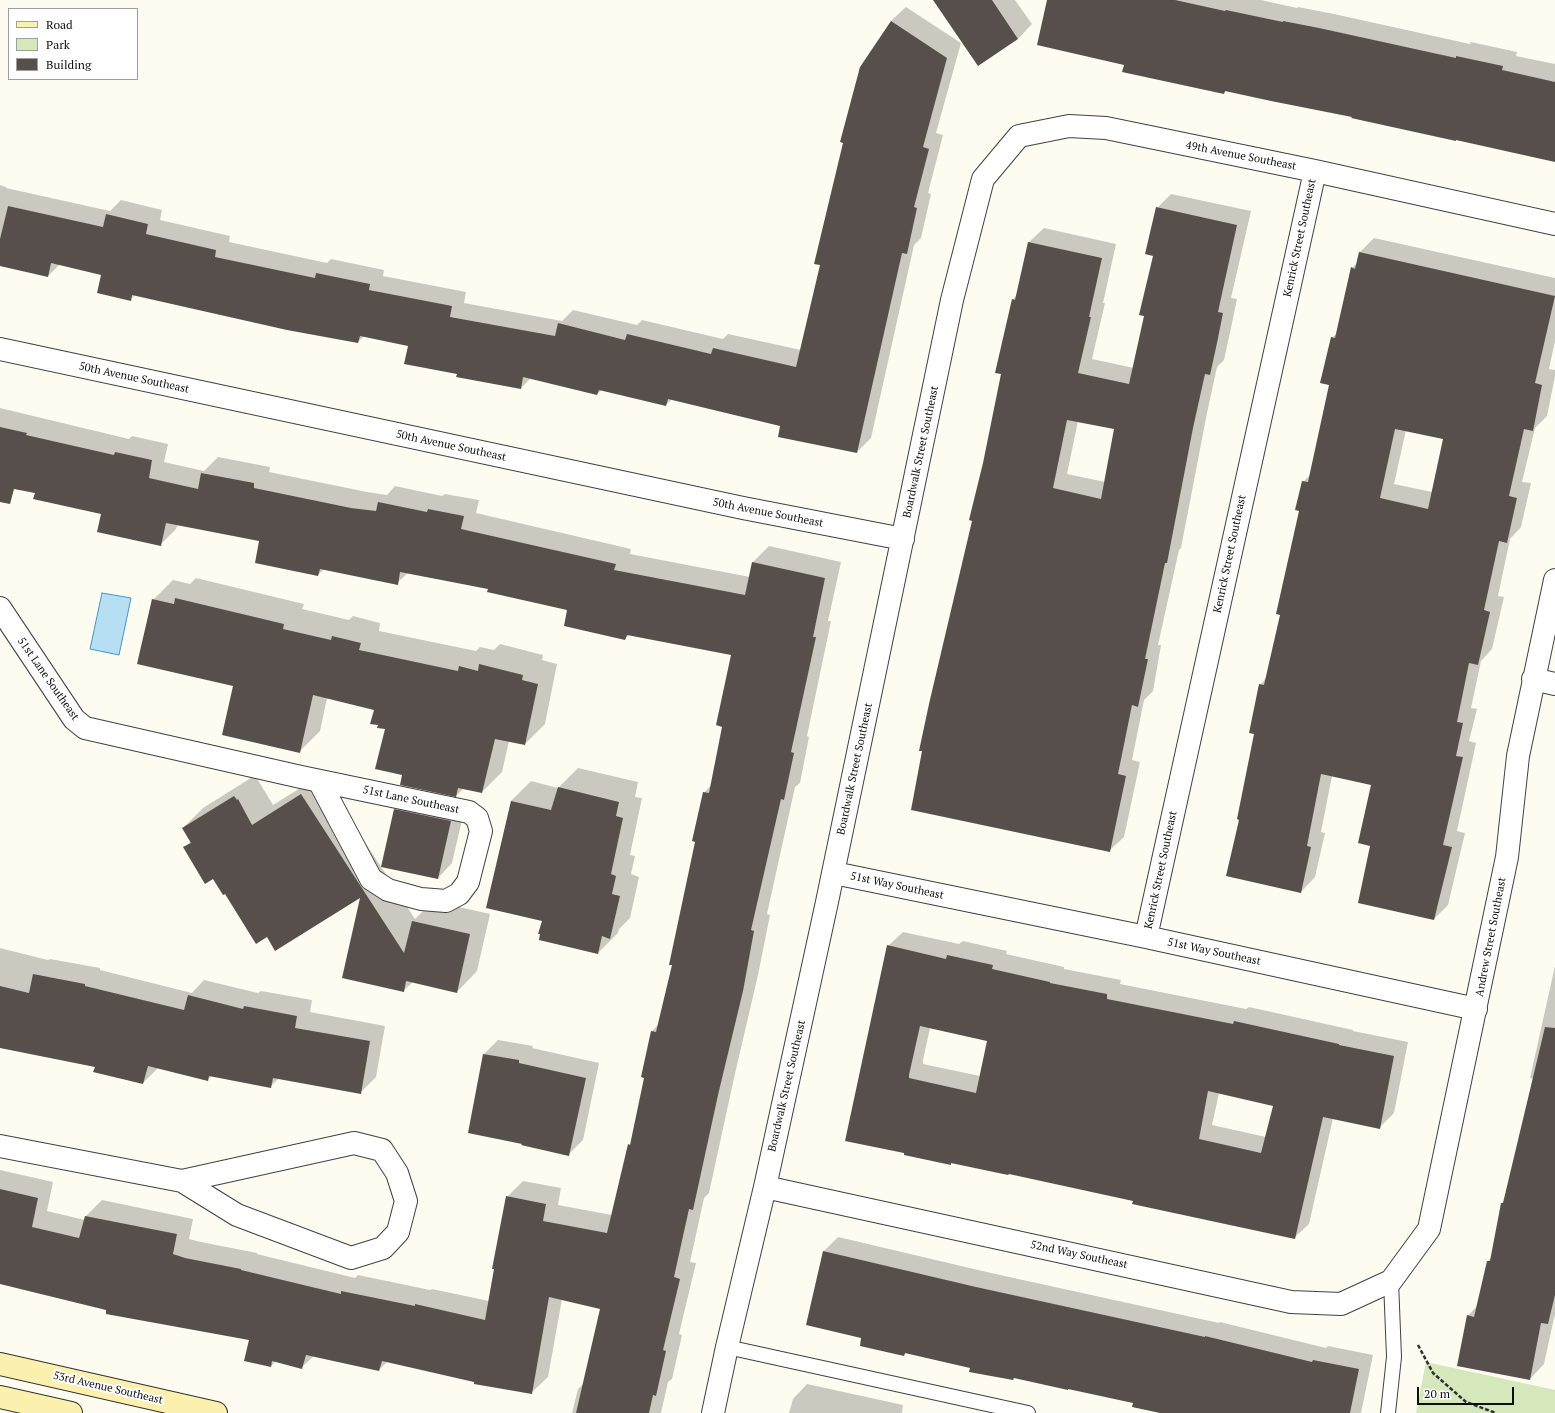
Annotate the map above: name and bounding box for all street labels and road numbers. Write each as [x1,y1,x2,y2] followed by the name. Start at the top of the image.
[1185,139,1297,173] street label: 49th Avenue Southeast
[1281,178,1319,298] street label: Kenrick Street Southeast
[78,360,190,396] street label: 50th Avenue Southeast
[901,385,941,519] street label: Boardwalk Street Southeast
[395,428,507,464] street label: 50th Avenue Southeast
[1211,494,1249,614] street label: Kenrick Street Southeast
[712,496,824,530] street label: 50th Avenue Southeast
[14,635,82,723] street label: 51st Lane Southeast
[835,702,875,836] street label: Boardwalk Street Southeast
[362,783,460,817] street label: 51st Lane Southeast
[1142,810,1180,930] street label: Kenrick Street Southeast
[849,870,945,902] street label: 51st Way Southeast
[1473,876,1509,998] street label: Andrew Street Southeast
[1166,936,1262,968] street label: 51st Way Southeast
[765,1019,809,1153] street label: Boardwalk Street Southeast
[1029,1238,1129,1272] street label: 52nd Way Southeast
[52,1369,164,1407] street label: 53rd Avenue Southeast

